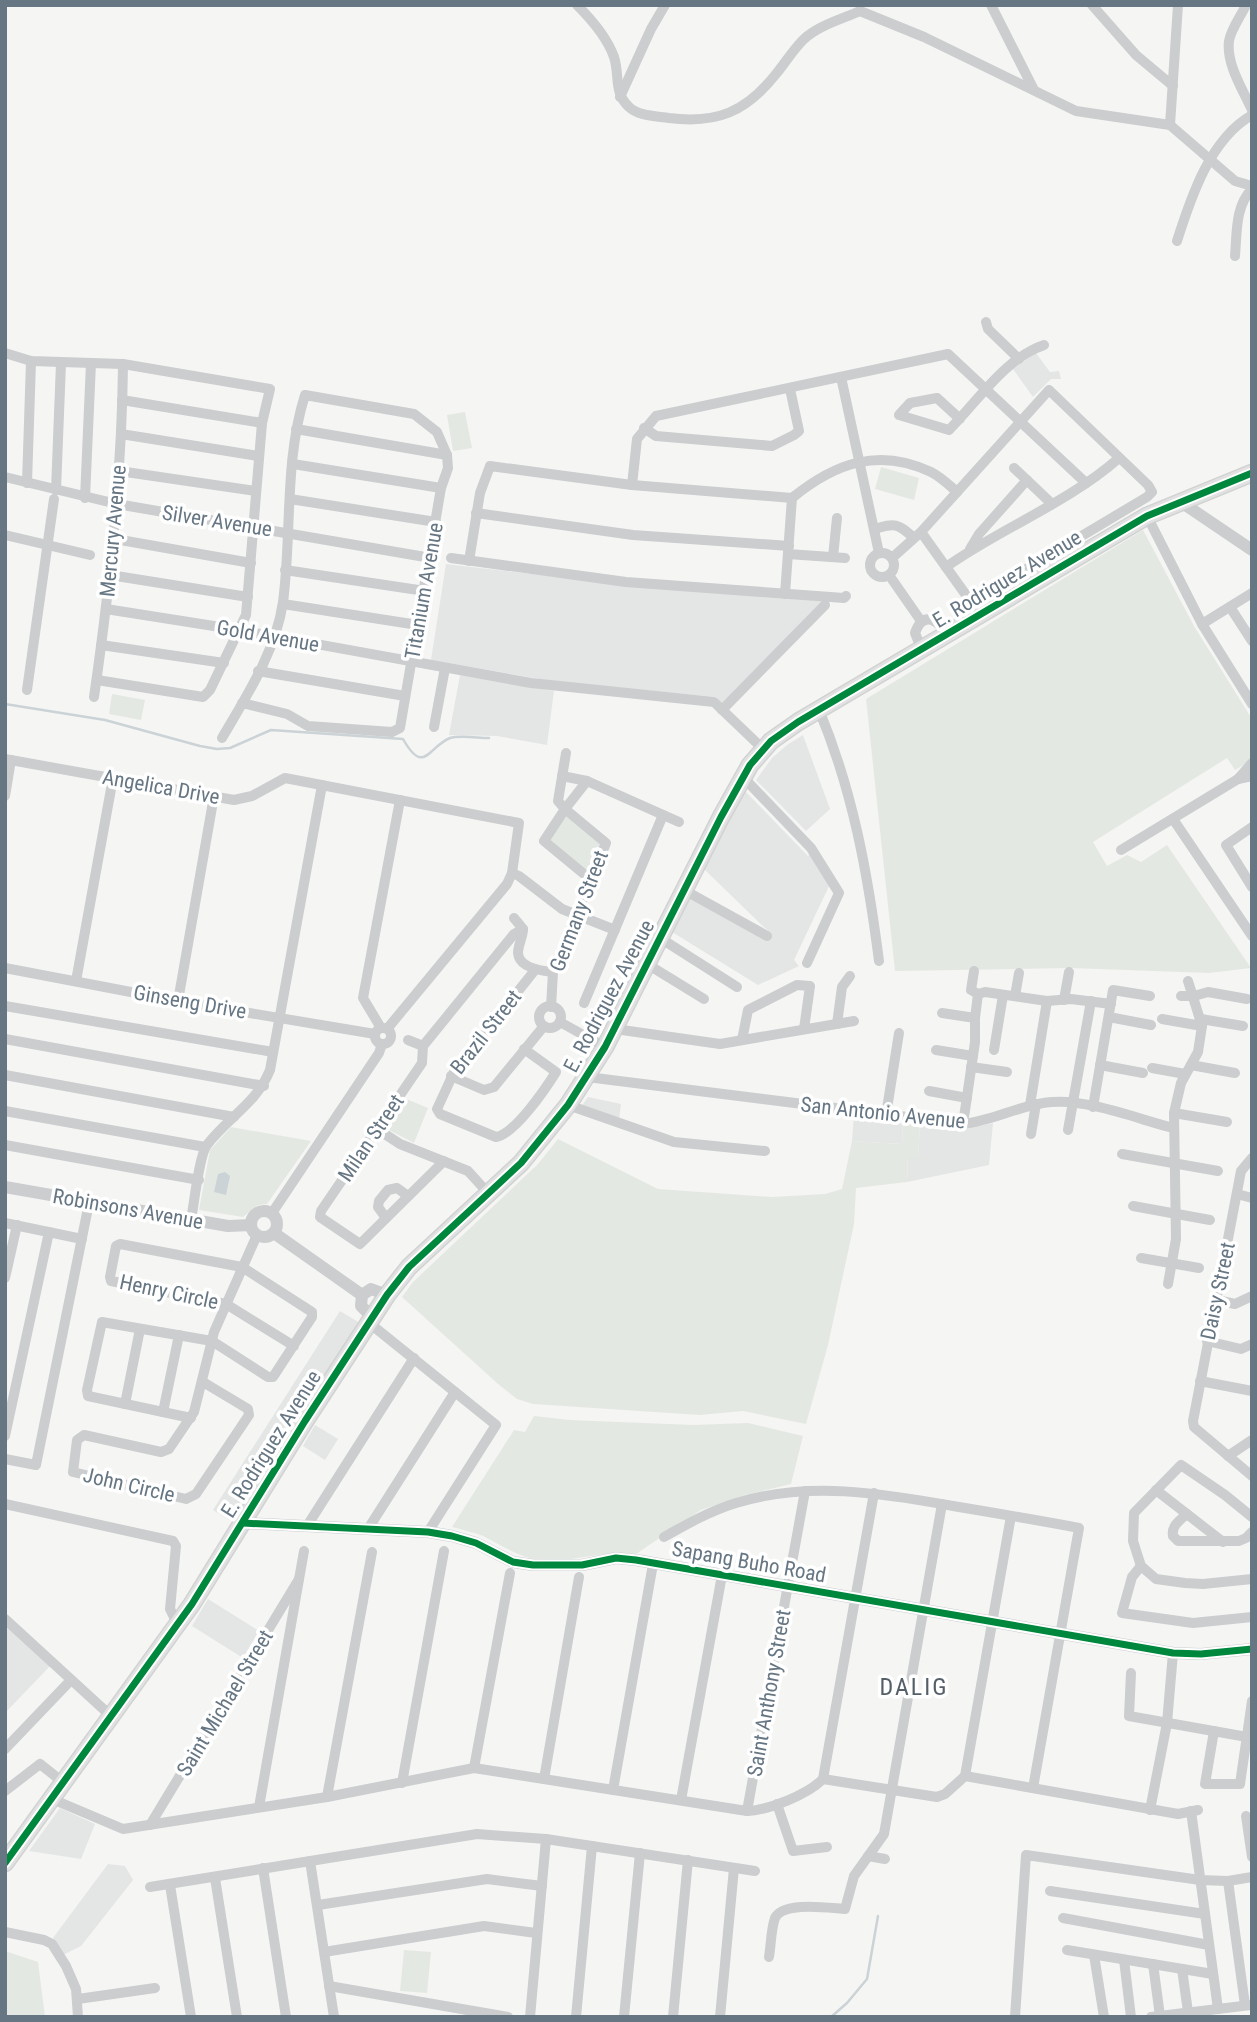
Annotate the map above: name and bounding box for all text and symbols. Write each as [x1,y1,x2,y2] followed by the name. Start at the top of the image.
[95,464,131,598] street label: Mercury Avenue
[160,500,274,542] street label: Silver Avenue
[400,521,448,661] street label: Titanium Avenue
[928,525,1086,633] street label: E. Rodriguez Avenue
[215,615,321,657] street label: Gold Avenue
[101,765,222,809] street label: Angelica Drive
[545,847,613,975] street label: Germany Street
[559,916,659,1076] street label: E. Rodriguez Avenue
[132,980,248,1024] street label: Ginseng Drive
[446,985,526,1079] street label: Brazil Street
[333,1090,409,1186] street label: Milan Street
[799,1092,967,1134] street label: San Antonio Avenue
[51,1184,205,1234] street label: Robinsons Avenue
[1196,1240,1240,1342] street label: Daisy Street
[117,1270,221,1314] street label: Henry Circle
[216,1366,326,1522] street label: E. Rodriguez Avenue
[81,1463,177,1507] street label: John Circle
[670,1537,828,1587] street label: Sapang Buho Road
[742,1608,796,1778] street label: Saint Anthony Street
[172,1626,278,1780] street label: Saint Michael Street
[880,1673,948,1701] district label: DALIG

